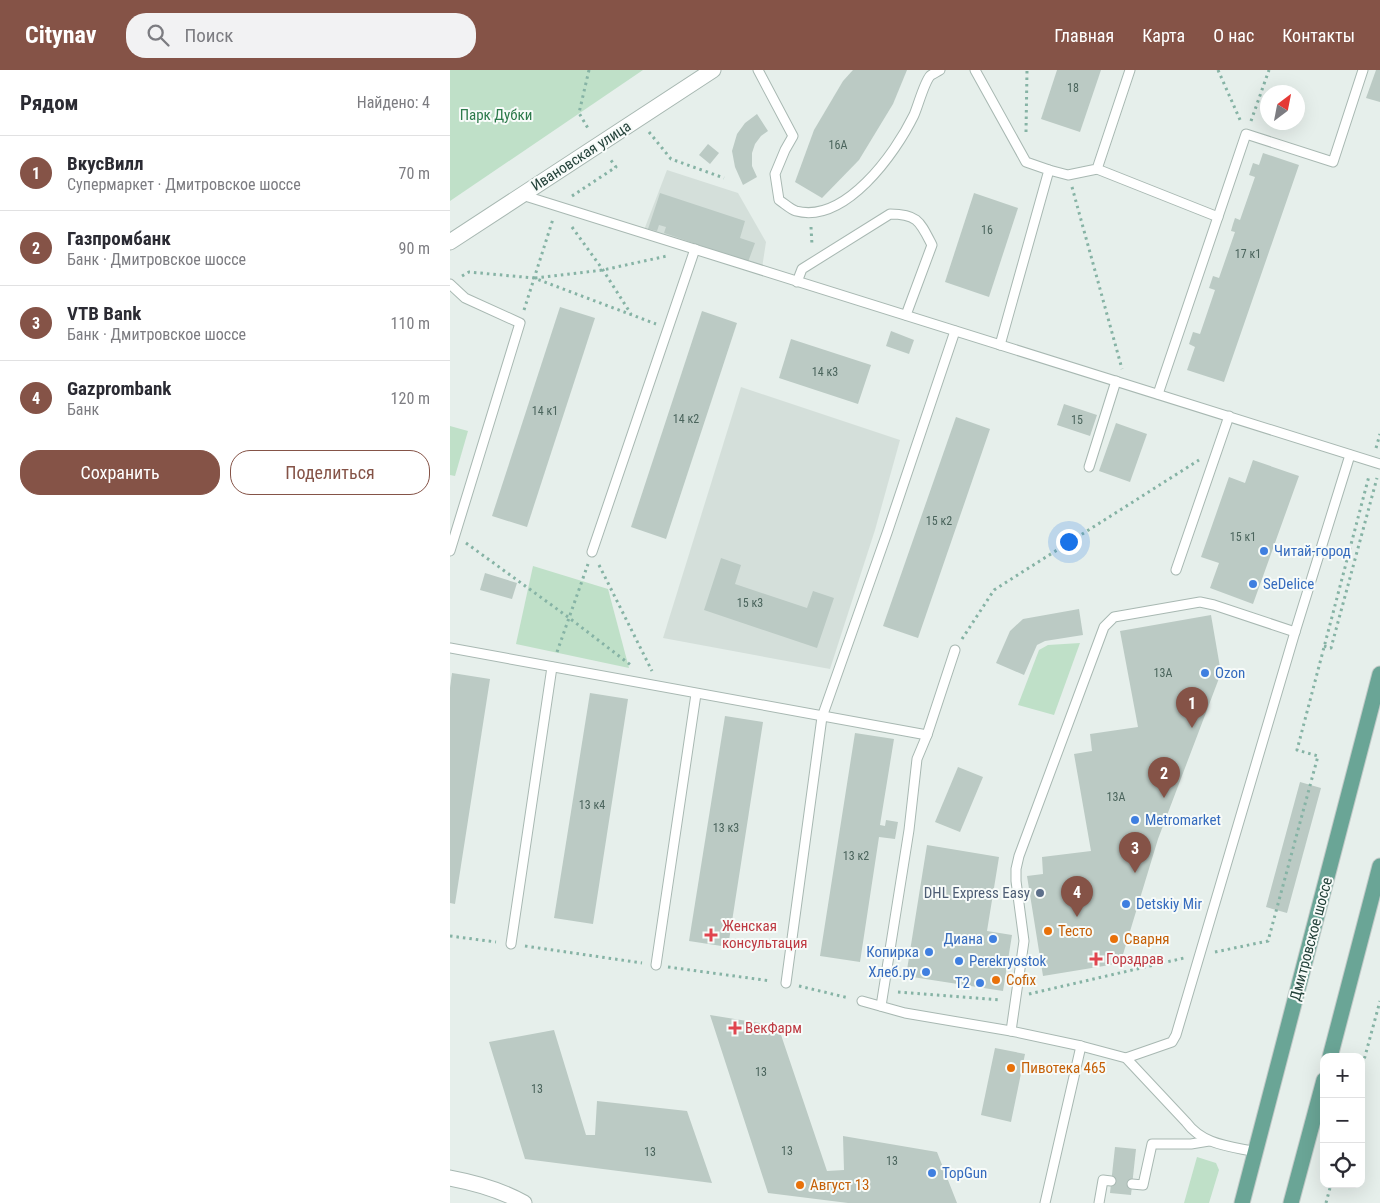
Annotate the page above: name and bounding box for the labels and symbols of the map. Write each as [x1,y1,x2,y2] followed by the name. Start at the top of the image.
[1067,81,1079,95] house number: 18
[1260,85,1305,130] north arrow
[460,106,532,124] park label: Парк Дубки
[528,117,634,195] street label: Ивановская улица
[829,138,847,152] house number: 16А
[981,223,993,237] house number: 16
[1235,247,1261,261] house number: 17 к1
[812,365,838,379] house number: 14 к3
[532,404,558,418] house number: 14 к1
[673,412,699,426] house number: 14 к2
[1071,413,1083,427] house number: 15
[926,514,952,528] house number: 15 к2
[1056,529,1082,555] your location
[1230,530,1256,544] house number: 15 к1
[1274,542,1351,560] place label: Читай-город
[1258,545,1270,557] marker: Читай-город
[1263,575,1314,593] place label: SeDelice
[1247,578,1259,590] marker: SeDelice
[737,596,763,610] house number: 15 к3
[1215,664,1245,682] place label: Ozon
[1154,666,1172,680] house number: 13А
[1199,667,1211,679] marker: Ozon
[1176,687,1208,728] pin: 1
[1148,757,1180,798] pin: 2
[1107,790,1125,804] house number: 13А
[579,798,605,812] house number: 13 к4
[1145,811,1221,829] place label: Metromarket
[1129,814,1141,826] marker: Metromarket
[713,821,739,835] house number: 13 к3
[1119,832,1151,873] pin: 3
[843,849,869,863] house number: 13 к2
[1286,875,1336,1003] street label: Дмитровское шоссе
[1061,876,1093,917] pin: 4
[924,884,1030,902] place label: DHL Express Easy
[1034,887,1046,899] marker: DHL Express Easy
[1136,895,1203,913] place label: Detskiy Mir
[1120,898,1132,910] marker: Detskiy Mir
[722,917,808,952] place label: Женская консультация
[1058,922,1093,940] place label: Тесто
[1042,925,1054,937] marker: Тесто
[704,928,718,942] marker: Женская консультация
[943,930,983,948] place label: Диана
[1124,930,1170,948] place label: Сварня
[987,933,999,945] marker: Диана
[1108,933,1120,945] marker: Сварня
[866,943,919,961] place label: Копирка
[923,946,935,958] marker: Копирка
[1106,950,1164,968] place label: Горздрав
[969,952,1047,970] place label: Perekryostok
[1090,953,1102,965] marker: Горздрав
[953,955,965,967] marker: Perekryostok
[868,963,916,981] place label: Хлеб.ру
[920,966,932,978] marker: Хлеб.ру
[1006,971,1036,989] place label: Cofix
[955,974,970,992] place label: T2
[990,974,1002,986] marker: Cofix
[974,977,986,989] marker: T2
[745,1019,802,1037] place label: ВекФарм
[729,1022,741,1034] marker: ВекФарм
[1021,1059,1106,1077] place label: Пивотека 465
[1005,1062,1017,1074] marker: Пивотека 465
[755,1065,767,1079] house number: 13
[531,1082,543,1096] house number: 13
[781,1144,793,1158] house number: 13
[644,1145,656,1159] house number: 13
[886,1154,898,1168] house number: 13
[942,1164,987,1182] place label: TopGun
[926,1167,938,1179] marker: TopGun
[810,1176,870,1194] place label: Август 13
[794,1179,806,1191] marker: Август 13

